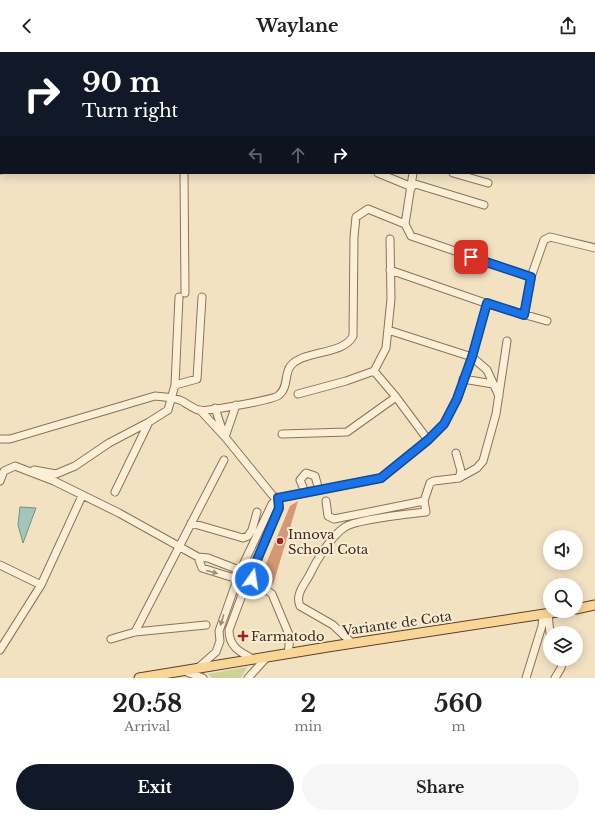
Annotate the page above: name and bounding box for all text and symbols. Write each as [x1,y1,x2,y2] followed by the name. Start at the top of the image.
[16,15,38,37] icon: back
[256,15,339,37] text: Waylane
[557,15,579,37] icon: share
[82,65,160,100] text: 90 m
[16,68,68,120] icon: right
[82,100,178,122] text: Turn right
[245,144,267,166] icon: left
[287,144,309,166] icon: ahead
[329,144,351,166] icon: right
[454,240,488,274] pin
[460,246,482,268] icon: arrive
[288,526,369,558] place label: Innova School Cota
[543,530,583,666] map controls
[543,530,583,570] button: sound
[275,536,285,546] marker: Innova School Cota
[231,558,273,600] position arrow
[206,569,218,575] one-way arrow
[543,578,583,618] button: search
[340,607,454,640] street label: Variante de Cota
[219,614,225,626] one-way arrow
[543,626,583,666] button: layers
[251,628,325,645] place label: Farmatodo
[238,631,248,641] marker: Farmatodo
[112,689,182,718] text: 20:58
[300,689,316,718] text: 2
[434,689,483,718] text: 560
[124,718,170,735] text: Arrival
[295,718,322,735] text: min
[451,718,465,735] text: m
[16,764,294,810] button: Exit
[302,764,579,810] button: Share

